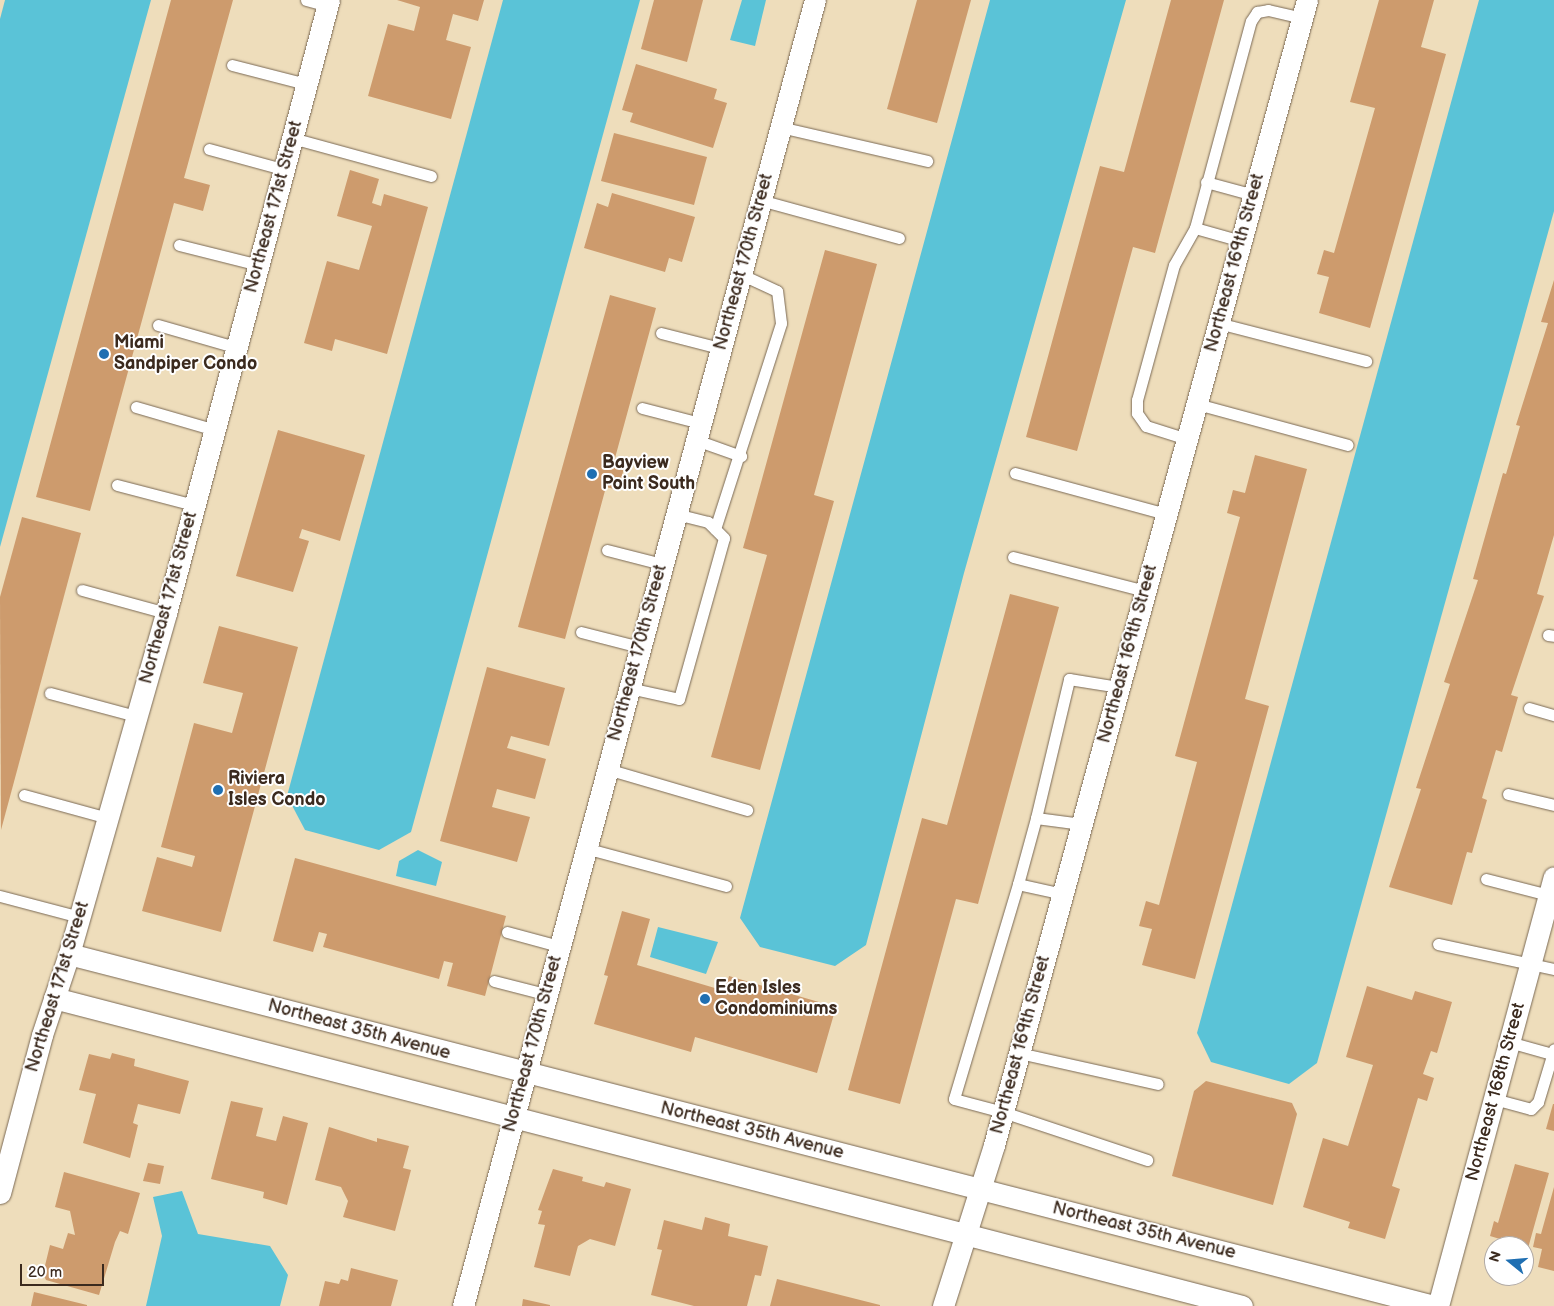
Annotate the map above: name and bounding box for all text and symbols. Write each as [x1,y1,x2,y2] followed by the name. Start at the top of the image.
[241,118,307,296] street label: Northeast 171st Street
[710,171,778,353] street label: Northeast 170th Street
[1201,171,1269,355] street label: Northeast 169th Street
[114,333,257,376] place label: Miami Sandpiper Condo
[98,348,110,360] marker: Miami Sandpiper Condo
[602,453,695,496] place label: Bayview Point South
[586,468,598,480] marker: Bayview Point South
[136,509,202,687] street label: Northeast 171st Street
[604,562,672,744] street label: Northeast 170th Street
[1094,562,1162,746] street label: Northeast 169th Street
[228,769,325,812] place label: Riviera Isles Condo
[212,784,224,796] marker: Riviera Isles Condo
[22,899,94,1075] street label: Northeast 171st Street
[499,953,567,1135] street label: Northeast 170th Street
[987,953,1055,1137] street label: Northeast 169th Street
[715,978,837,1021] place label: Eden Isles Condominiums
[699,993,711,1005] marker: Eden Isles Condominiums
[265,995,453,1065] street label: Northeast 35th Avenue
[1462,1000,1530,1184] street label: Northeast 168th Street
[658,1098,846,1164] street label: Northeast 35th Avenue
[1050,1198,1238,1264] street label: Northeast 35th Avenue
[1484,1236,1534,1286] north arrow
[1485,1249,1505,1264] text: N
[22,1254,106,1286] scale bar
[28,1263,62,1282] text: 20 m

